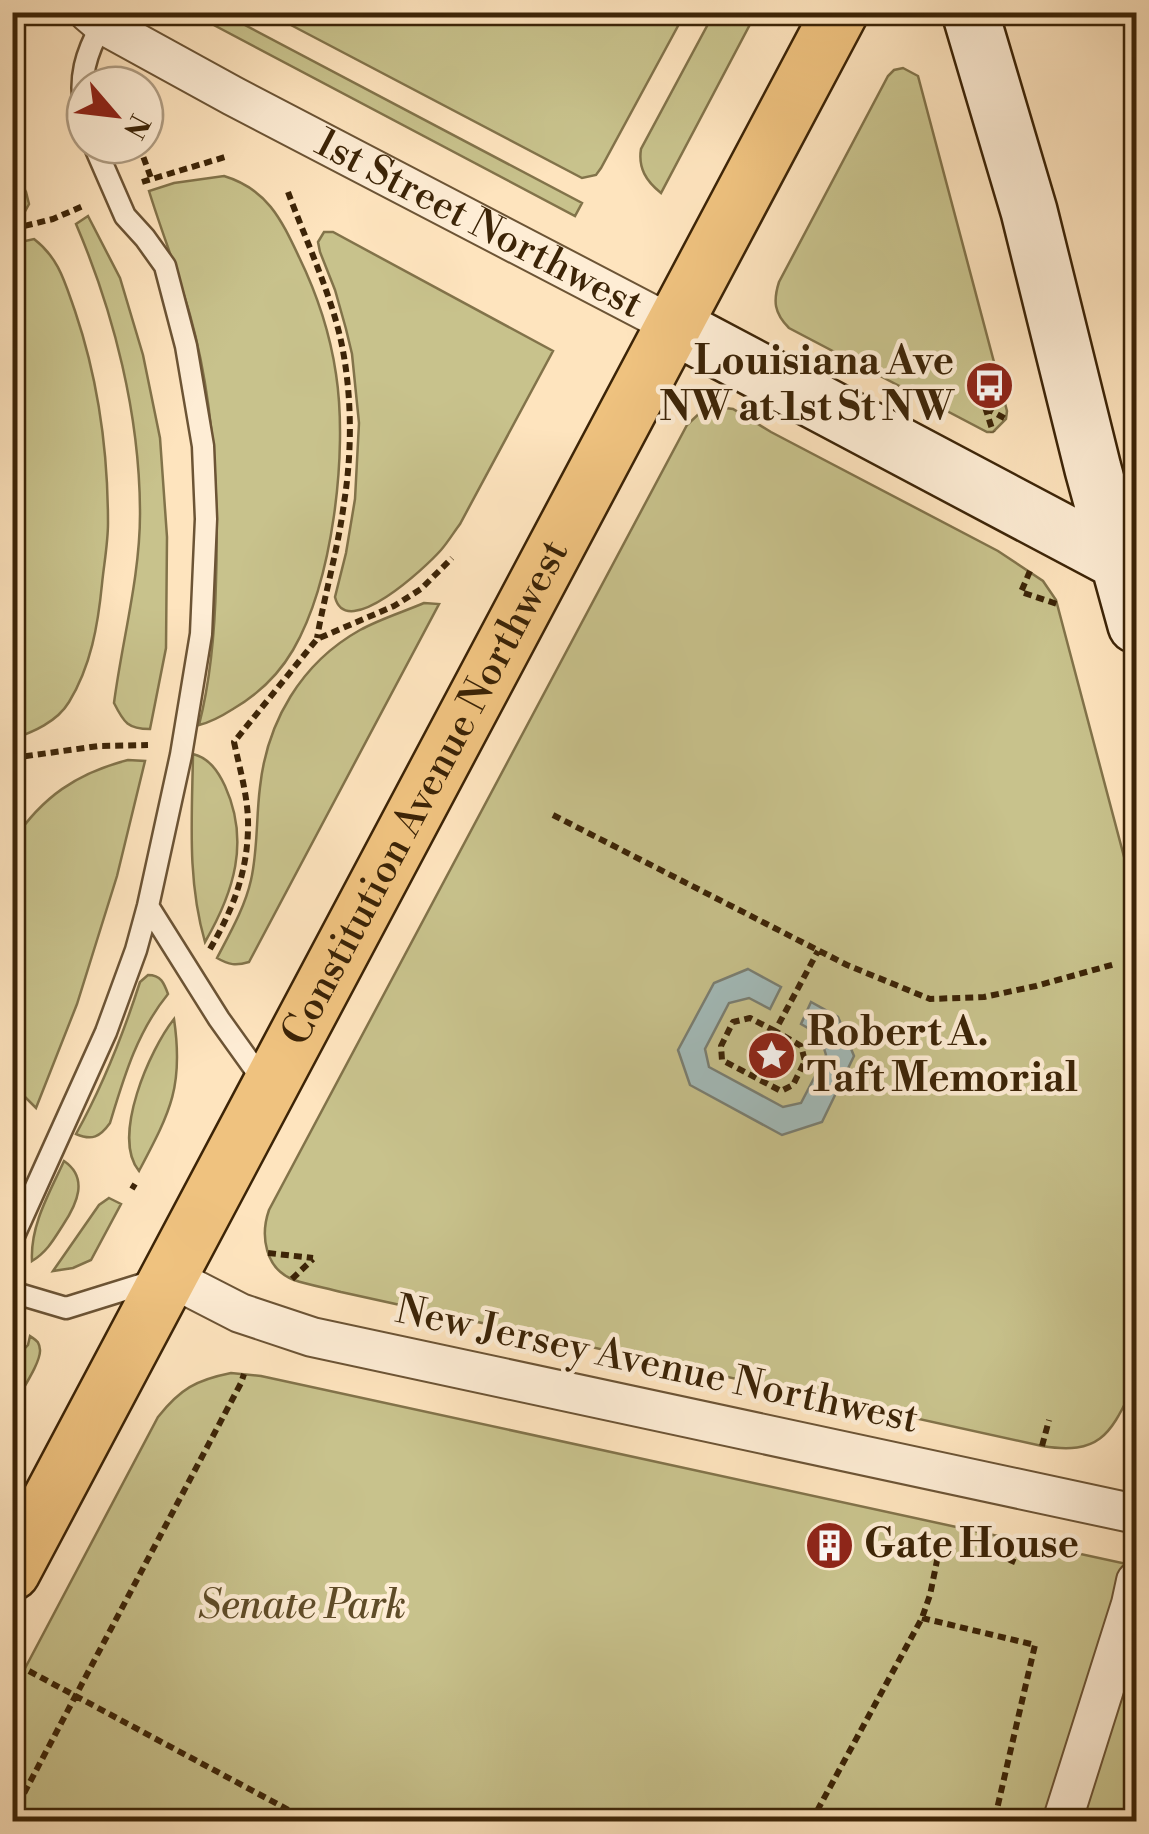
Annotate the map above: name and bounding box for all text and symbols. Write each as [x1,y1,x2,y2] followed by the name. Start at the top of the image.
[65,65,165,165] north arrow
[115,108,156,144] text: N
[306,118,651,330] street label: 1st Street Northwest
[659,337,955,433] place label: Louisiana Ave NW at 1st St NW
[963,359,1015,411] bus stop icon: Louisiana Ave NW at 1st St NW
[271,531,580,1054] street label: Constitution Avenue Northwest
[807,1008,1078,1104] place label: Robert A. Taft Memorial
[746,1030,798,1082] place icon: Robert A. Taft Memorial
[391,1285,923,1446] street label: New Jersey Avenue Northwest
[803,1519,855,1571] building icon: Gate House
[864,1520,1079,1570] place label: Gate House
[198,1581,406,1631] park label: Senate Park

